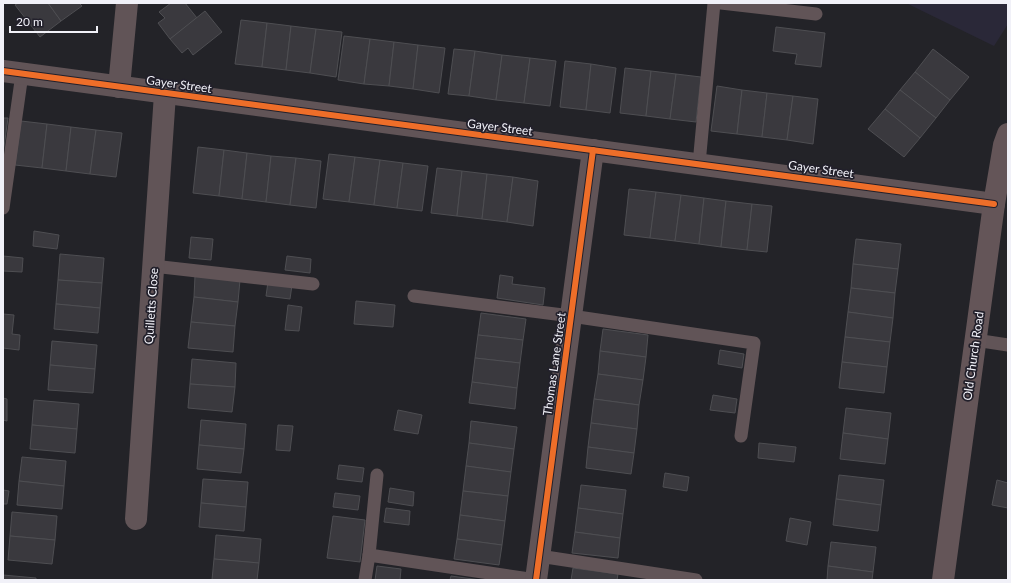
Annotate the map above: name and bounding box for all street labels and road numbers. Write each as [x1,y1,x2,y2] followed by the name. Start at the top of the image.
[145,72,213,96] street label: Gayer Street
[466,116,534,139] street label: Gayer Street
[787,157,855,181] street label: Gayer Street
[141,267,161,345] street label: Quilletts Close
[539,311,569,417] street label: Thomas Lane Street
[959,311,987,401] street label: Old Church Road

